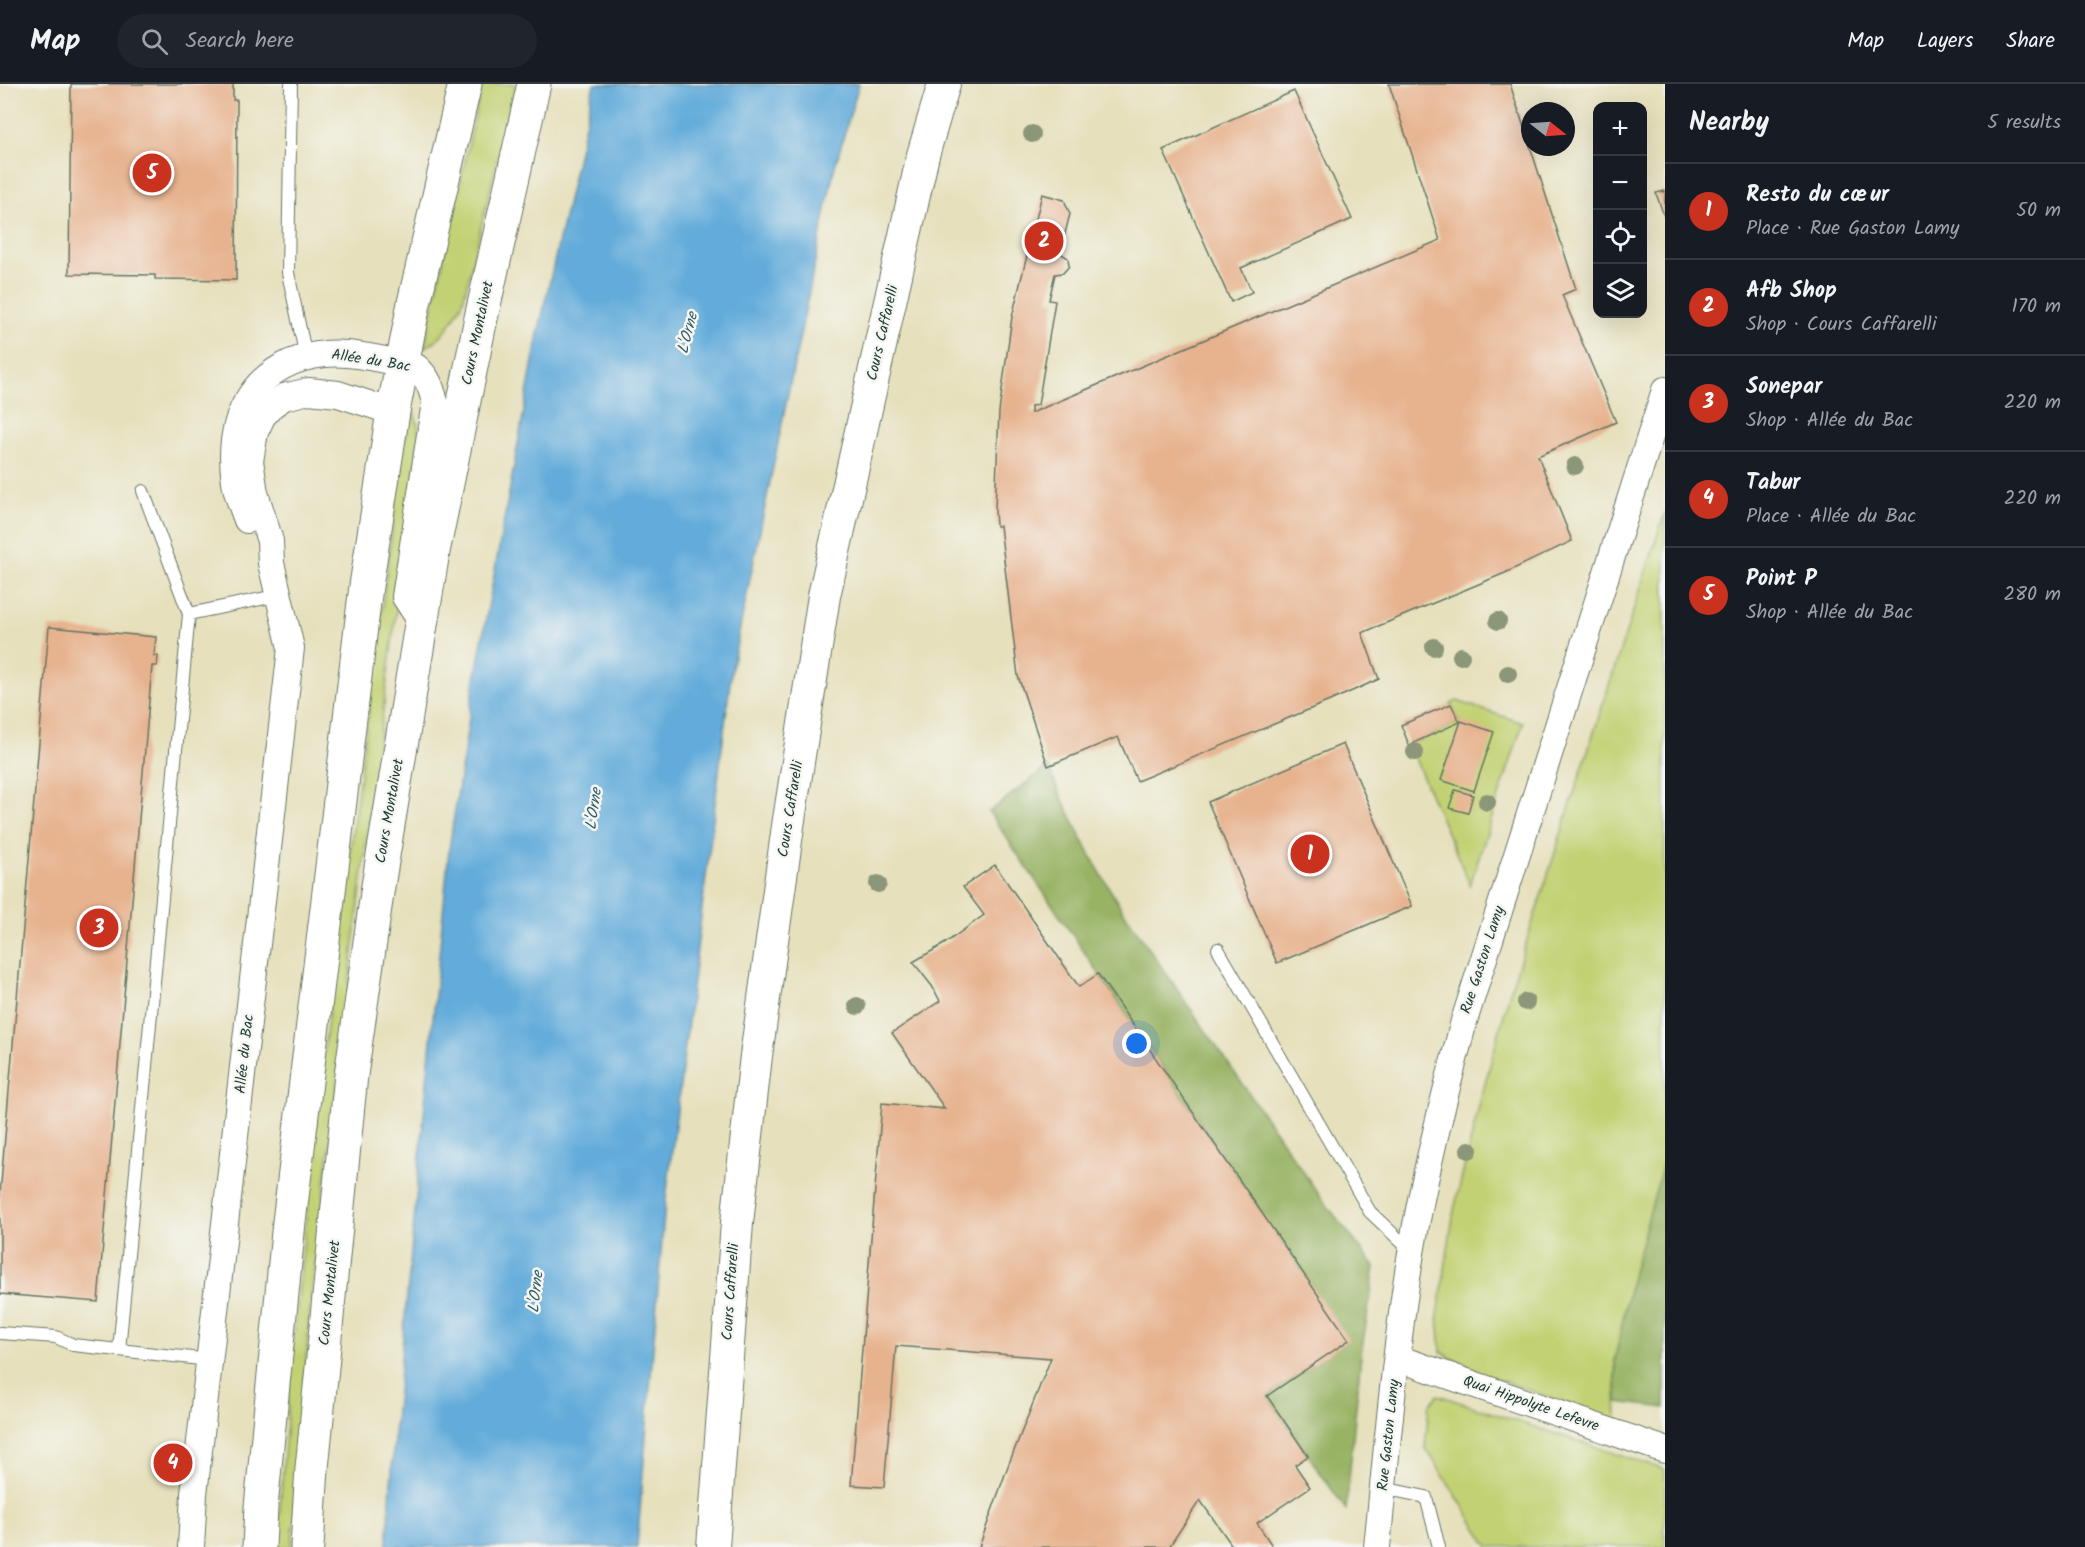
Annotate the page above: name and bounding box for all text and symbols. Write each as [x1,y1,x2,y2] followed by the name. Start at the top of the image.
[117,14,537,68] search box
[30,19,81,64] text: Map
[186,24,294,59] text: Search here
[138,25,171,58] icon: search
[1847,25,1884,58] text: Map
[1917,25,1973,58] text: Layers
[2006,25,2055,58] text: Share
[1521,102,1575,156] north arrow
[1593,102,1647,318] map controls
[1593,102,1647,156] button: +
[1689,102,1769,144] text: Nearby
[1987,107,2061,139] text: 5 results
[132,150,172,196] pin: 5
[1593,156,1647,210] button: −
[1746,178,1889,213] text: Resto du cœur
[1705,195,1712,227] text: 1
[2016,195,2061,227] text: 50 m
[1593,210,1647,264] button: locate
[1746,213,1959,245] text: Place · Rue Gaston Lamy
[1024,218,1064,264] pin: 2
[1593,264,1647,318] button: layers
[1746,274,1837,309] text: Afb Shop
[455,278,501,387] street label: Cours Montalivet
[860,281,906,383] street label: Cours Caffarelli
[1703,291,1714,323] text: 2
[2012,291,2061,323] text: 170 m
[671,308,706,356] water label: L'Orne
[1746,309,1937,341] text: Shop · Cours Caffarelli
[330,343,413,379] street label: Allée du Bac
[1746,370,1822,405] text: Sonepar
[1703,387,1714,419] text: 3
[2004,387,2061,419] text: 220 m
[1746,405,1913,437] text: Shop · Allée du Bac
[1746,466,1800,501] text: Tabur
[1703,483,1714,515] text: 4
[2004,483,2061,515] text: 220 m
[1746,501,1916,533] text: Place · Allée du Bac
[1746,562,1817,597] text: Point P
[1703,579,1714,611] text: 5
[2003,579,2061,611] text: 280 m
[1746,597,1913,629] text: Shop · Allée du Bac
[369,757,411,865] street label: Cours Montalivet
[772,758,811,859] street label: Cours Caffarelli
[579,785,610,831] water label: L'Orne
[1290,832,1330,876] pin: 1
[1454,902,1512,1017] street label: Rue Gaston Lamy
[80,906,118,950] pin: 3
[229,1013,261,1095] street label: Allée du Bac
[1122,1029,1151,1058] your location
[313,1239,347,1347] street label: Cours Montalivet
[716,1241,746,1341] street label: Cours Caffarelli
[521,1268,551,1314] water label: L'Orne
[1460,1369,1603,1439] street label: Quai Hippolyte Lefevre
[1371,1377,1407,1492] street label: Rue Gaston Lamy
[154,1440,192,1486] pin: 4

